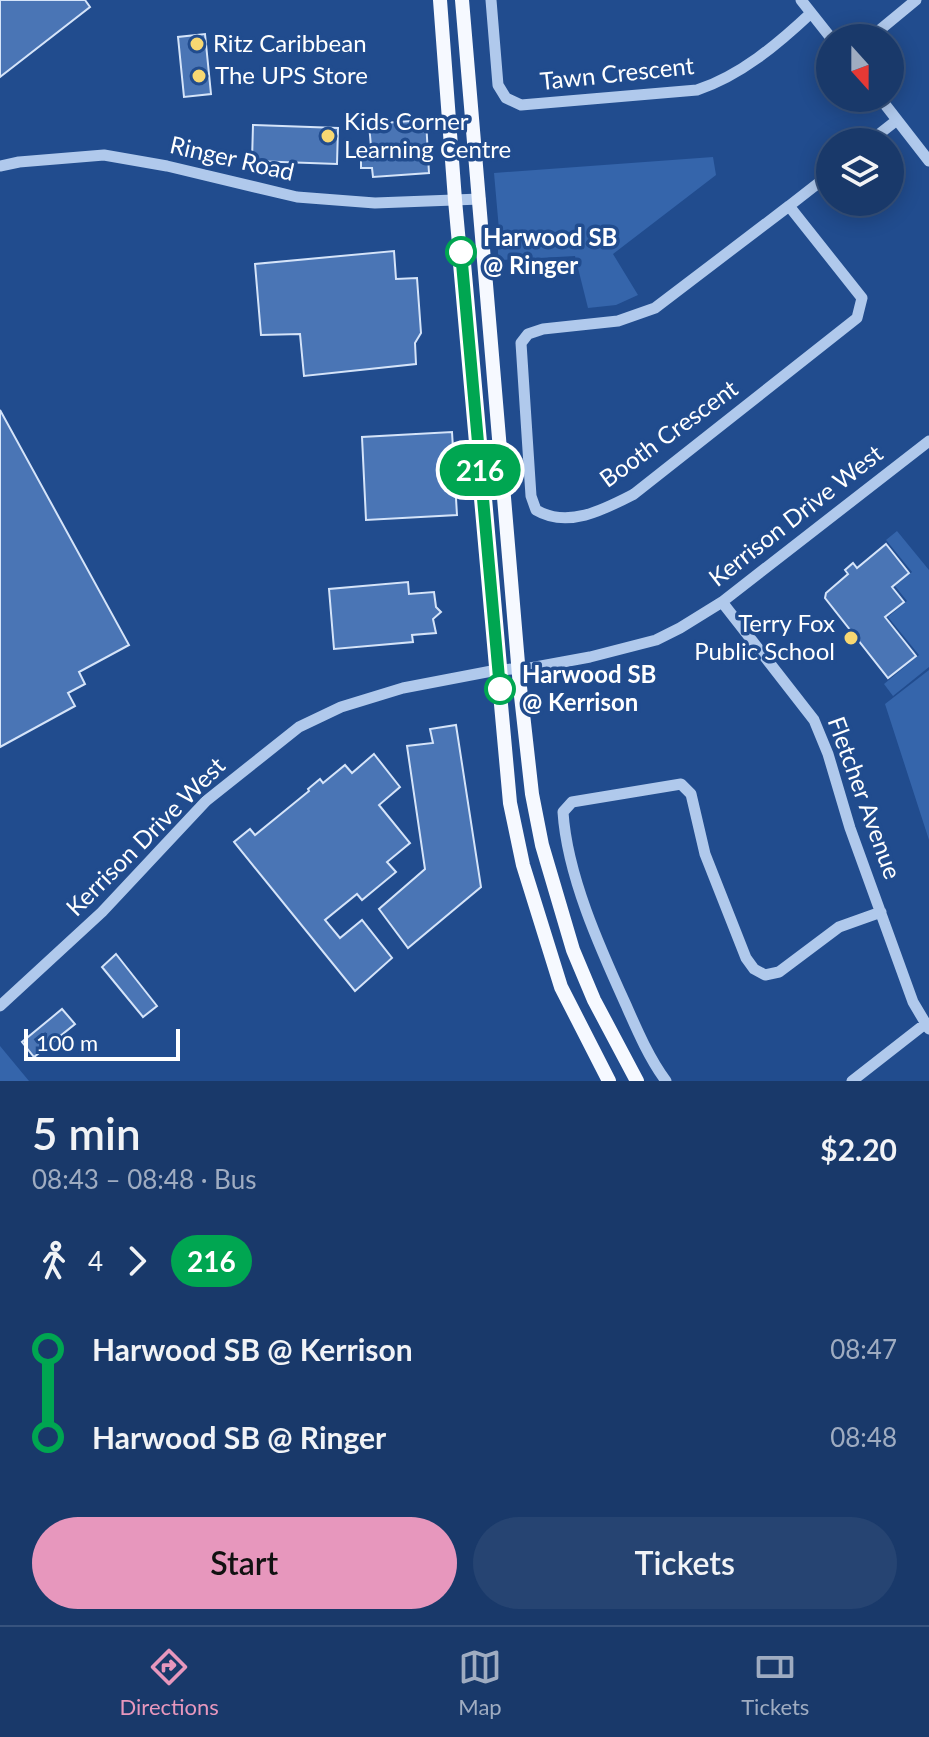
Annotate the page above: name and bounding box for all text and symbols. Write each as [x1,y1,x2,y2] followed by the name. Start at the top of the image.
[816,24,904,112] north arrow
[816,24,904,216] map controls
[213,28,367,57] place label: Ritz Caribbean
[188,35,206,53] marker: Ritz Caribbean
[538,50,696,95] street label: Tawn Crescent
[215,60,368,89] place label: The UPS Store
[190,67,208,85] marker: The UPS Store
[344,106,511,163] place label: Kids Corner Learning Centre
[319,127,337,145] marker: Kids Corner Learning Centre
[816,128,904,216] button: layers
[167,129,297,186] street label: Ringer Road
[483,222,617,279] place label: Harwood SB @ Ringer
[446,237,476,267] marker: Harwood SB @ Ringer
[593,373,743,493] street label: Booth Crescent
[702,438,888,592] street label: Kerrison Drive West
[434,444,526,496] line badge: 216
[456,453,504,487] text: 216
[694,608,835,665] place label: Terry Fox Public School
[842,629,860,647] marker: Terry Fox Public School
[522,659,656,716] place label: Harwood SB @ Kerrison
[485,674,515,704] marker: Harwood SB @ Kerrison
[823,712,908,883] street label: Fletcher Avenue
[60,750,231,921] street label: Kerrison Drive West
[24,1025,180,1061] scale bar
[36,1029,98,1056] text: 100 m
[32,1107,141,1159] text: 5 min
[820,1131,897,1167] text: $2.20
[32,1163,256,1195] text: 08:43 – 08:48 · Bus
[32,1239,76,1283] icon: walk
[115,1239,159,1283] icon: forward
[187,1244,236,1278] text: 216
[88,1245,103,1277] text: 4
[92,1331,413,1367] text: Harwood SB @ Kerrison
[830,1333,897,1365] text: 08:47
[92,1419,386,1455] text: Harwood SB @ Ringer
[830,1421,897,1453] text: 08:48
[32,1517,457,1609] button: Start
[473,1517,897,1609] button: Tickets
[120,1645,219,1720] tab: Directions
[458,1645,502,1720] tab: Map
[741,1645,809,1720] tab: Tickets

